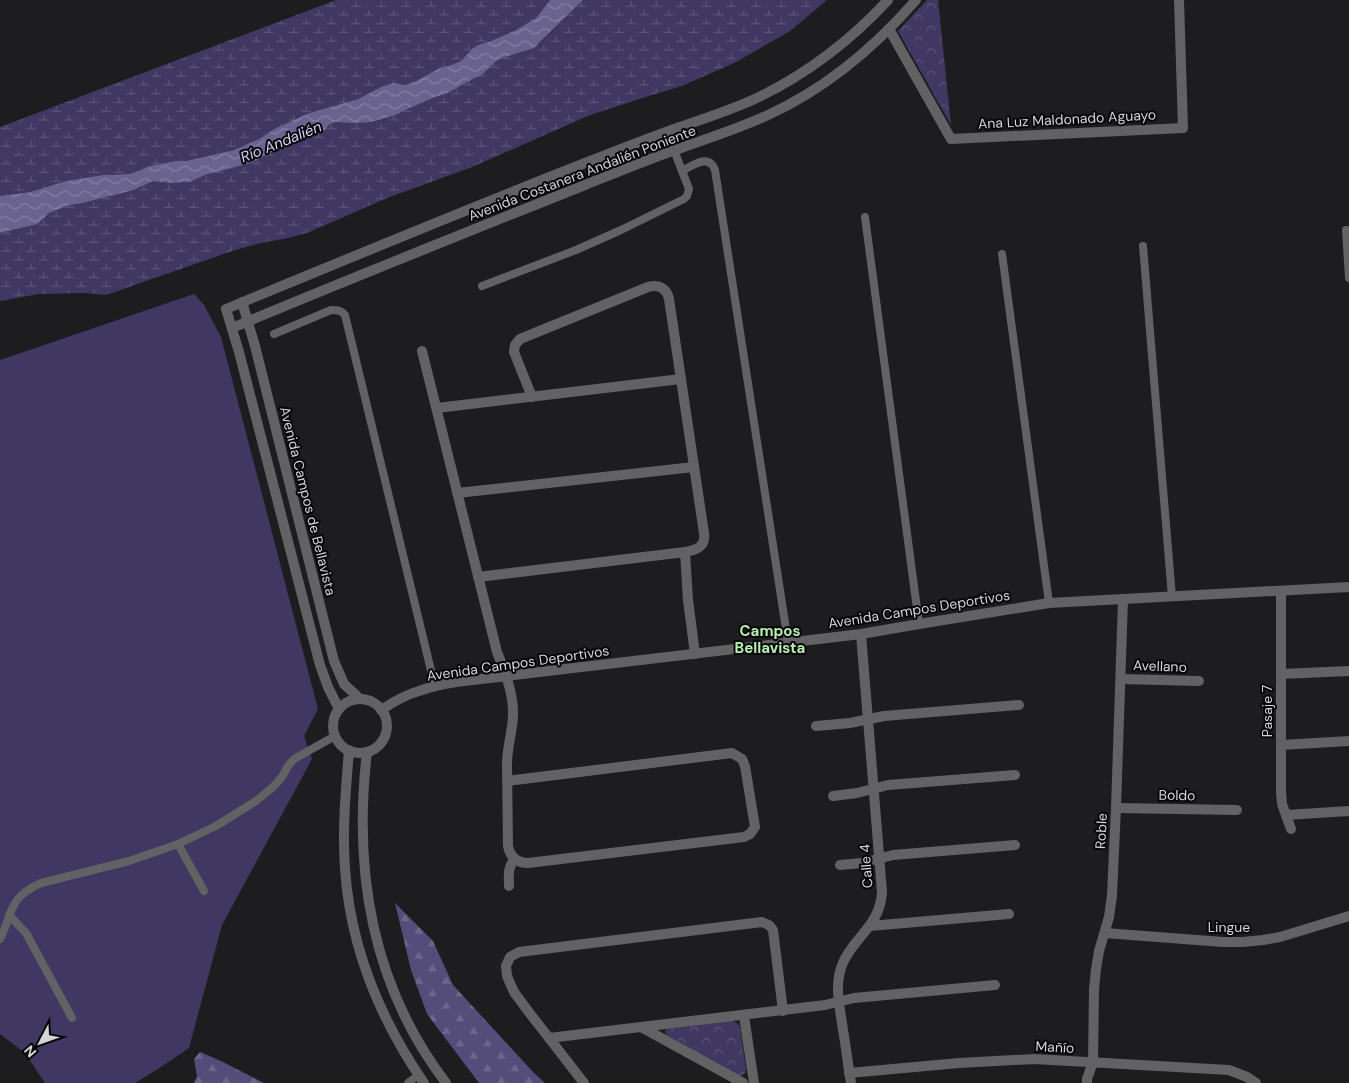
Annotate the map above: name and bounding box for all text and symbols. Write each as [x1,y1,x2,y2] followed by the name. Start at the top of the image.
[978,105,1156,133] street label: Ana Luz Maldonado Aguayo
[237,117,325,167] water label: Río Andalién
[466,121,698,225] street label: Avenida Costanera Andalién Poniente
[276,405,340,597] street label: Avenida Campos de Bellavista
[827,586,1011,632] street label: Avenida Campos Deportivos
[735,621,805,658] district label: Campos Bellavista
[426,641,610,685] street label: Avenida Campos Deportivos
[1133,656,1187,676] street label: Avellano
[1258,685,1276,737] street label: Pasaje 7
[1158,786,1196,804] street label: Boldo
[1091,812,1111,849] street label: Roble
[855,843,877,889] street label: Calle 4
[1208,918,1250,936] street label: Lingue
[15,1018,65,1068] north arrow
[1035,1037,1075,1057] street label: Mañío
[20,1042,40,1061] text: N

